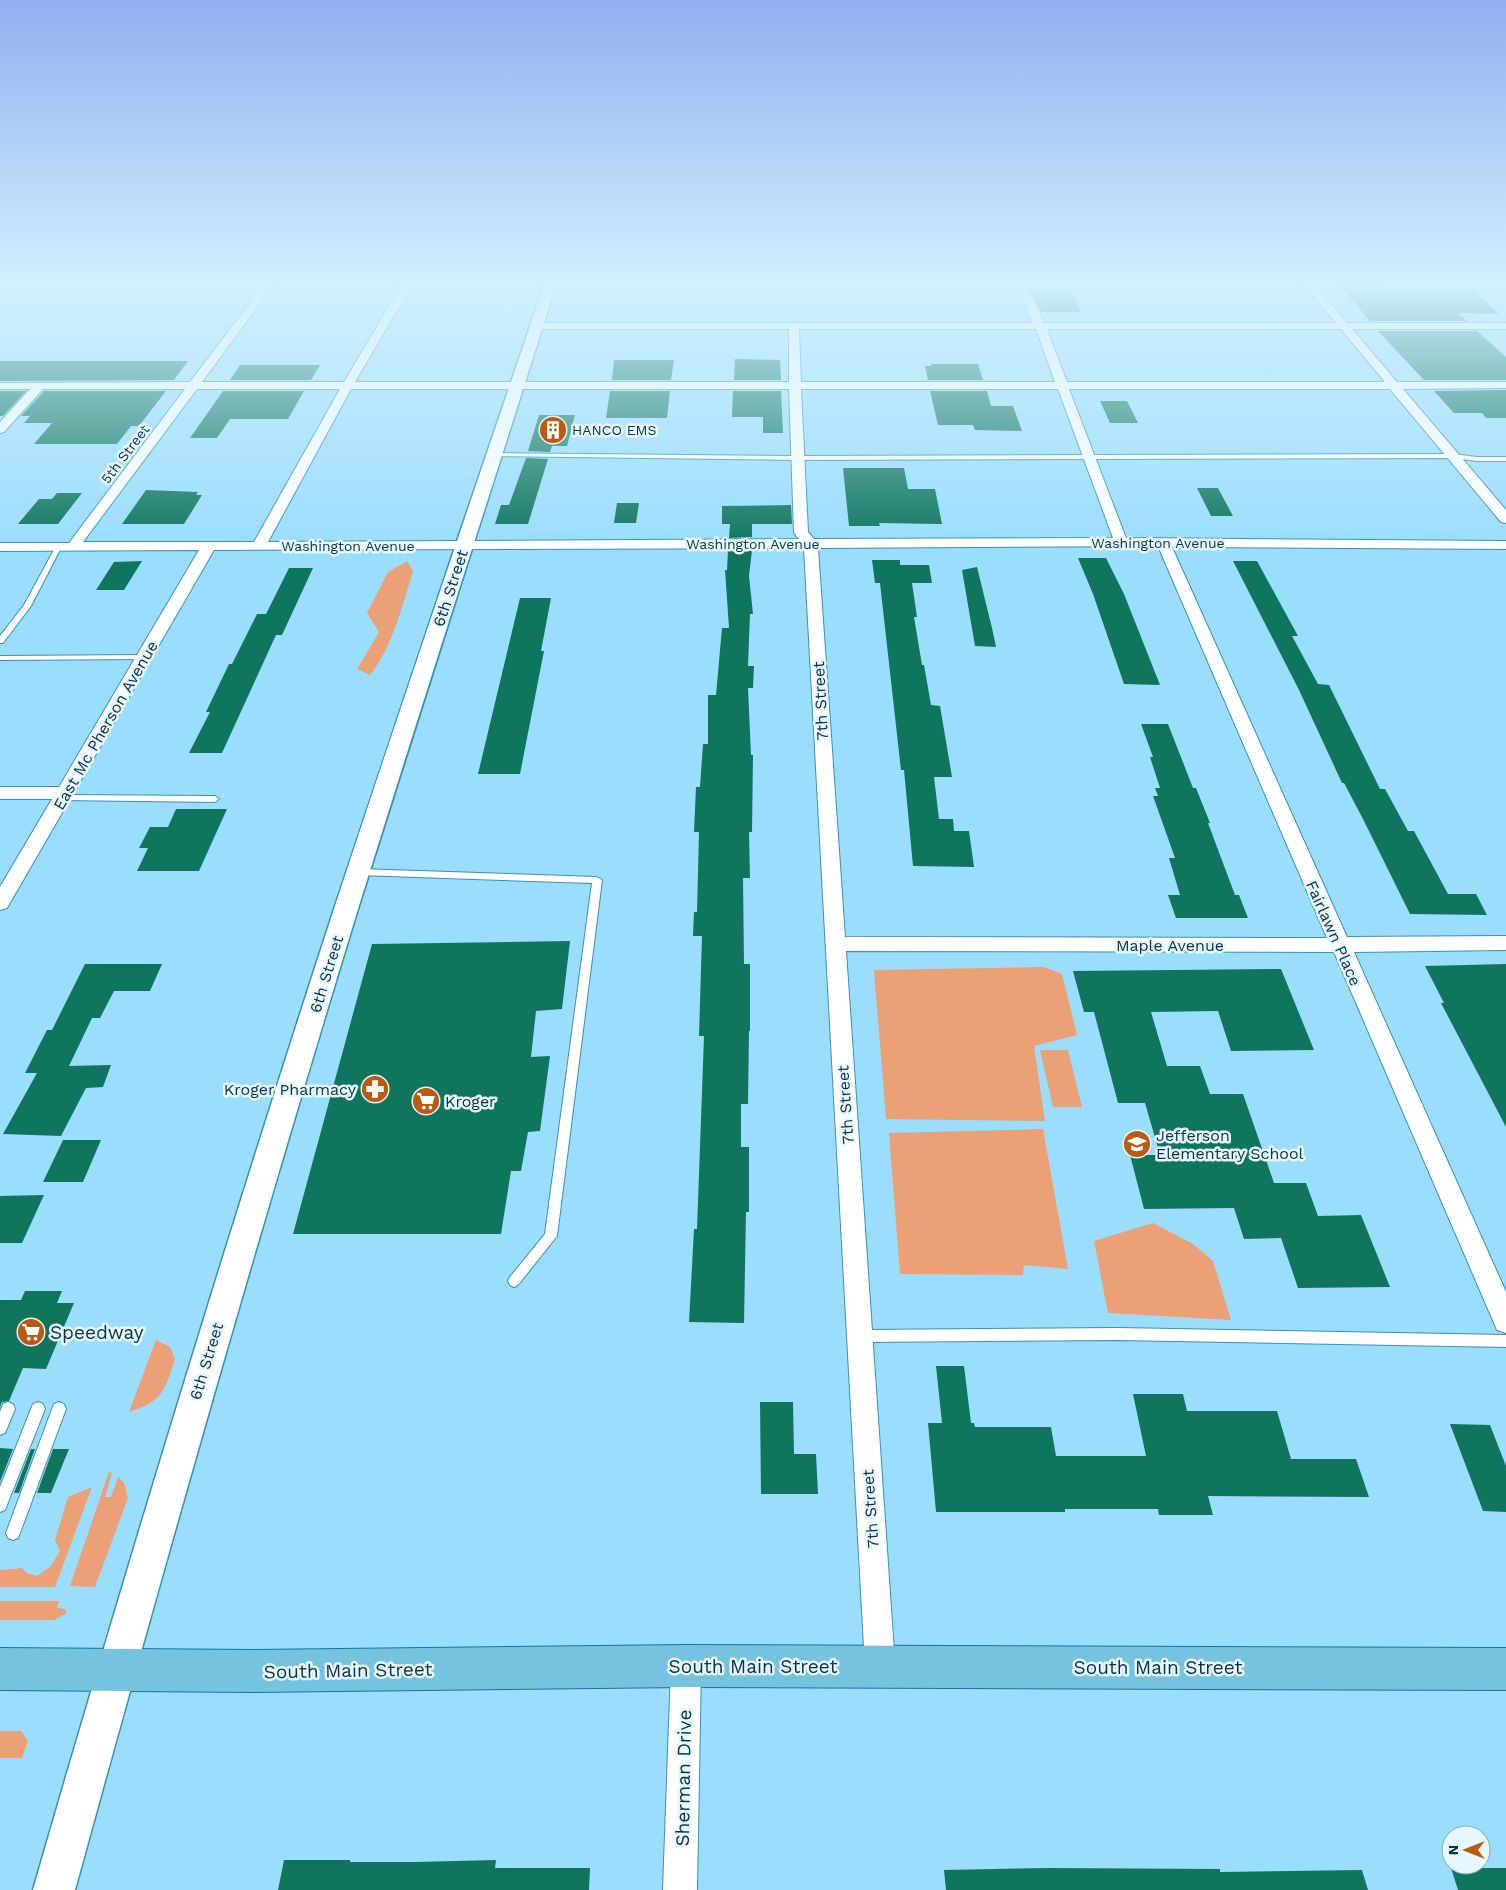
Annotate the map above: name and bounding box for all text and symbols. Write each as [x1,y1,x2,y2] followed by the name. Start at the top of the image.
[538,415,568,445] building icon: HANCO EMS
[98,421,152,487] street label: 5th Street
[572,422,657,438] place label: HANCO EMS
[1091,535,1225,551] street label: Washington Avenue
[686,536,820,552] street label: Washington Avenue
[281,538,415,554] street label: Washington Avenue
[429,547,472,629] street label: 6th Street
[49,637,162,813] street label: East Mc Pherson Avenue
[809,661,832,741] street label: 7th Street
[1302,878,1365,989] street label: Fairlawn Place
[306,933,347,1015] street label: 6th Street
[1116,936,1224,955] street label: Maple Avenue
[833,1065,858,1145] street label: 7th Street
[360,1074,390,1104] pharmacy icon: Kroger Pharmacy
[224,1080,357,1099] place label: Kroger Pharmacy
[411,1086,441,1116] supermarket icon: Kroger
[445,1092,496,1111] place label: Kroger
[1156,1126,1304,1163] place label: Jefferson Elementary School
[1122,1129,1152,1159] school or university icon: Jefferson Elementary School
[16,1317,46,1347] supermarket icon: Speedway
[186,1320,227,1402] street label: 6th Street
[50,1321,144,1344] place label: Speedway
[858,1469,883,1549] street label: 7th Street
[669,1655,837,1678] street label: South Main Street
[1074,1656,1242,1679] street label: South Main Street
[263,1658,433,1683] street label: South Main Street
[671,1709,696,1847] street label: Sherman Drive
[1441,1825,1491,1875] north arrow
[1445,1845,1461,1855] text: N

